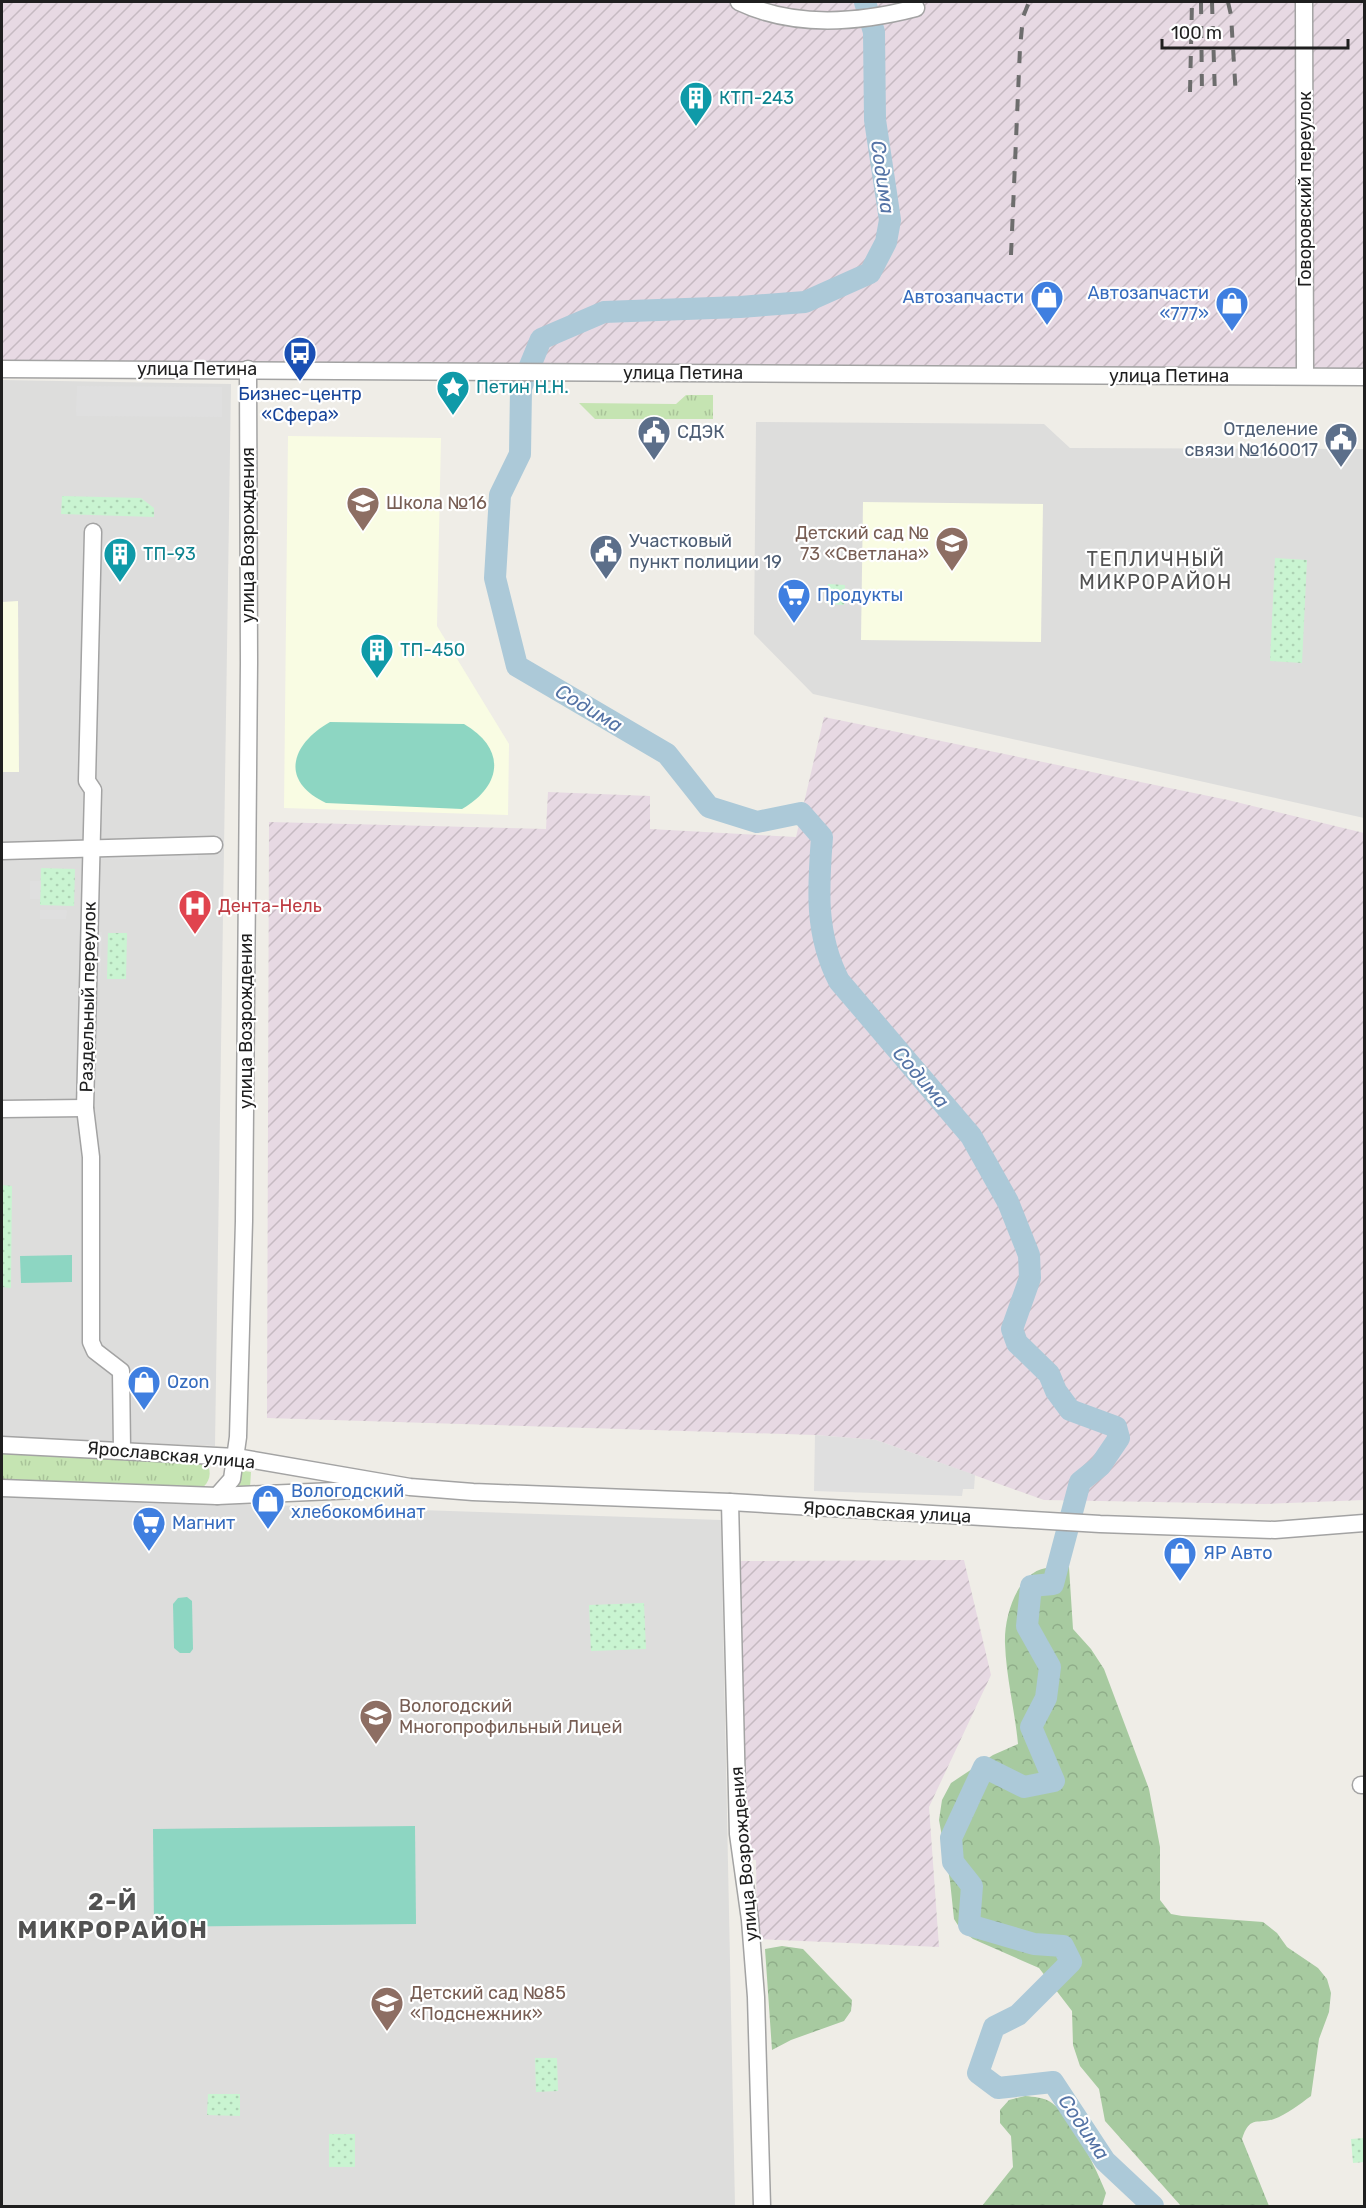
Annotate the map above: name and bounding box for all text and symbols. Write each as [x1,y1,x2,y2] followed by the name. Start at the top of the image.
[1162,12,1348,50] scale bar
[1171,22,1222,44] text: 100 m
[678,80,714,127] building icon: КТП-243
[719,87,794,109] place label: КТП-243
[1294,91,1316,287] street label: Говоровский переулок
[866,139,900,216] water label: Содима
[1029,279,1065,326] shop icon: Автозапчасти
[1088,282,1209,325] place label: Автозапчасти «777»
[1214,285,1250,332] shop icon: Автозапчасти «777»
[903,286,1024,308] place label: Автозапчасти
[282,335,318,382] bus stop icon: Бизнес-центр «Сфера»
[137,358,257,380] street label: улица Петина
[623,362,743,384] street label: улица Петина
[1109,365,1229,387] street label: улица Петина
[435,369,471,416] place icon: Петин Н.Н.
[476,376,569,398] place label: Петин Н.Н.
[238,383,362,426] place label: Бизнес-центр «Сфера»
[636,414,672,461] public building icon: СДЭК
[1184,418,1318,461] place label: Отделение связи №160017
[677,421,725,443] place label: СДЭК
[1323,421,1359,468] public building icon: Отделение связи №160017
[237,447,259,623] street label: улица Возрождения
[345,485,381,532] school or university icon: Школа №16
[386,492,487,514] place label: Школа №16
[795,522,929,565] place label: Детский сад № 73 «Светлана»
[934,525,970,572] school or university icon: Детский сад № 73 «Светлана»
[629,530,782,573] place label: Участковый пункт полиции 19
[588,533,624,580] public building icon: Участковый пункт полиции 19
[102,536,138,583] building icon: ТП-93
[143,543,196,565] place label: ТП-93
[1079,547,1233,594] district label: ТЕПЛИЧНЫЙ МИКРОРАЙОН
[776,577,812,624] supermarket icon: Продукты
[817,584,903,606] place label: Продукты
[359,632,395,679] building icon: ТП-450
[400,639,465,661] place label: ТП-450
[551,679,627,737] water label: Содима
[177,888,213,935] hospital icon: Дента-Нель
[218,895,322,917] place label: Дента-Нель
[75,901,101,1093] street label: Раздельный переулок
[235,933,257,1109] street label: улица Возрождения
[888,1041,954,1113] water label: Содима
[126,1364,162,1411] shop icon: Ozon
[167,1371,209,1393] place label: Ozon
[86,1437,256,1473] street label: Ярославская улица
[291,1480,425,1523] place label: Вологодский хлебокомбинат
[250,1483,286,1530] shop icon: Вологодский хлебокомбинат
[802,1497,972,1527] street label: Ярославская улица
[131,1505,167,1552] supermarket icon: Магнит
[172,1512,235,1534] place label: Магнит
[1162,1535,1198,1582] shop icon: ЯР Авто
[1203,1542,1273,1564] place label: ЯР Авто
[399,1695,622,1738] place label: Вологодский Многопрофильный Лицей
[358,1698,394,1745] school or university icon: Вологодский Многопрофильный Лицей
[725,1765,763,1943] street label: улица Возрождения
[18,1888,208,1944] district label: 2-Й МИКРОРАЙОН
[410,1982,566,2025] place label: Детский сад №85 «Подснежник»
[369,1985,405,2032] school or university icon: Детский сад №85 «Подснежник»
[1053,2090,1115,2165] water label: Содима

